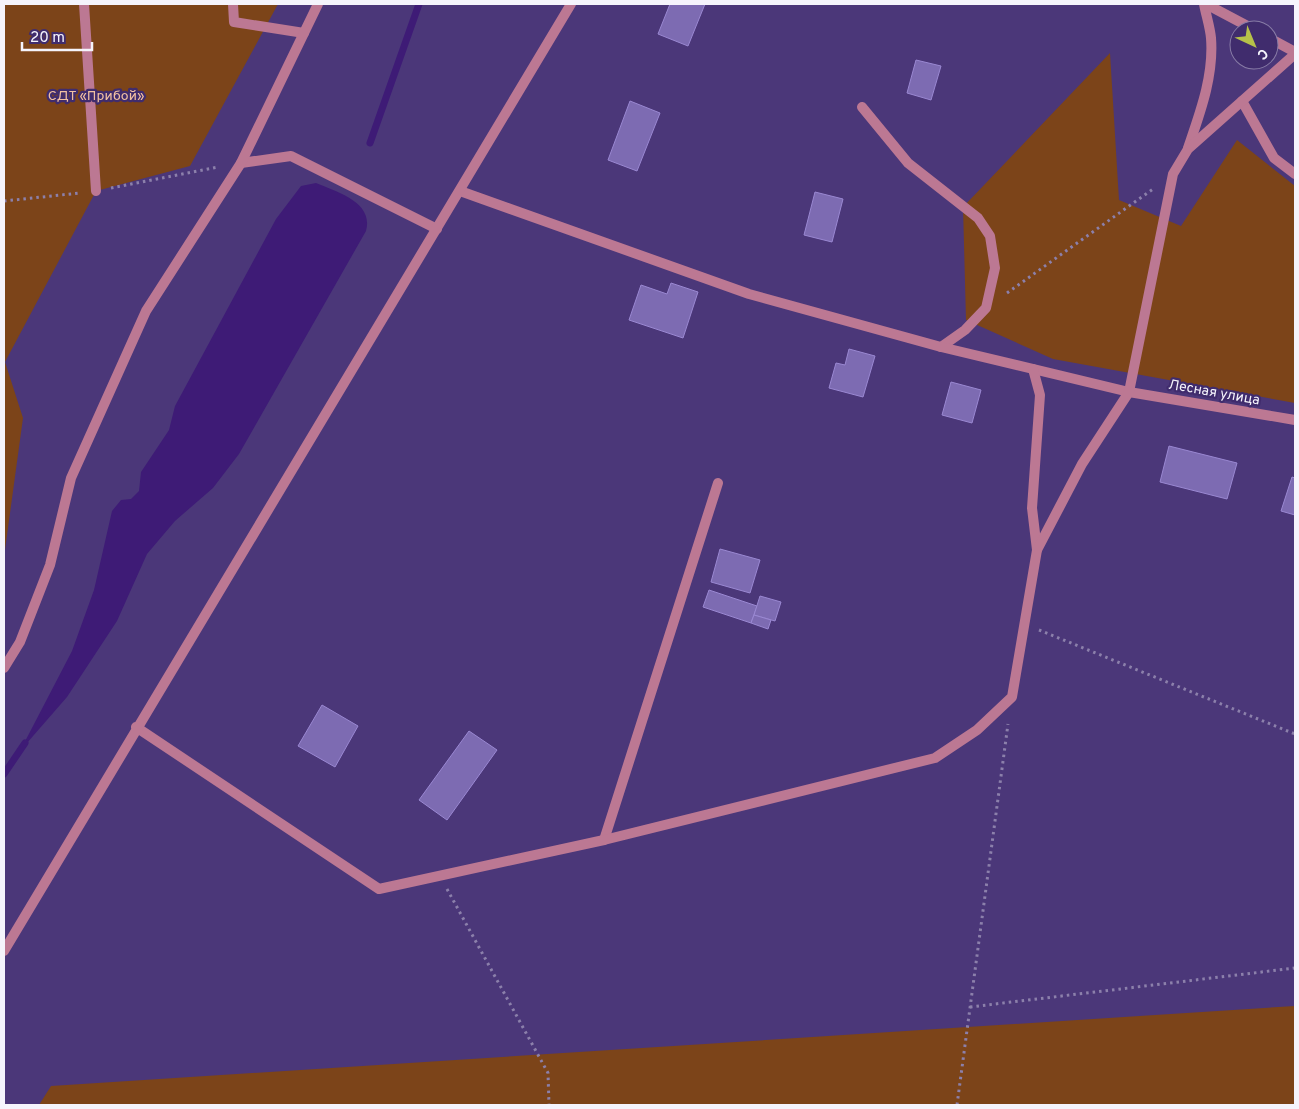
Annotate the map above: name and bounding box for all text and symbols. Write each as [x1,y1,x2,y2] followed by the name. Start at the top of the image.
[22,20,92,52] scale bar
[1229,20,1279,70] north arrow
[30,29,65,48] text: 20 m
[1253,44,1271,63] text: С
[48,88,144,105] park label: СДТ «Прибой»
[1167,377,1261,409] street label: Лесная улица

